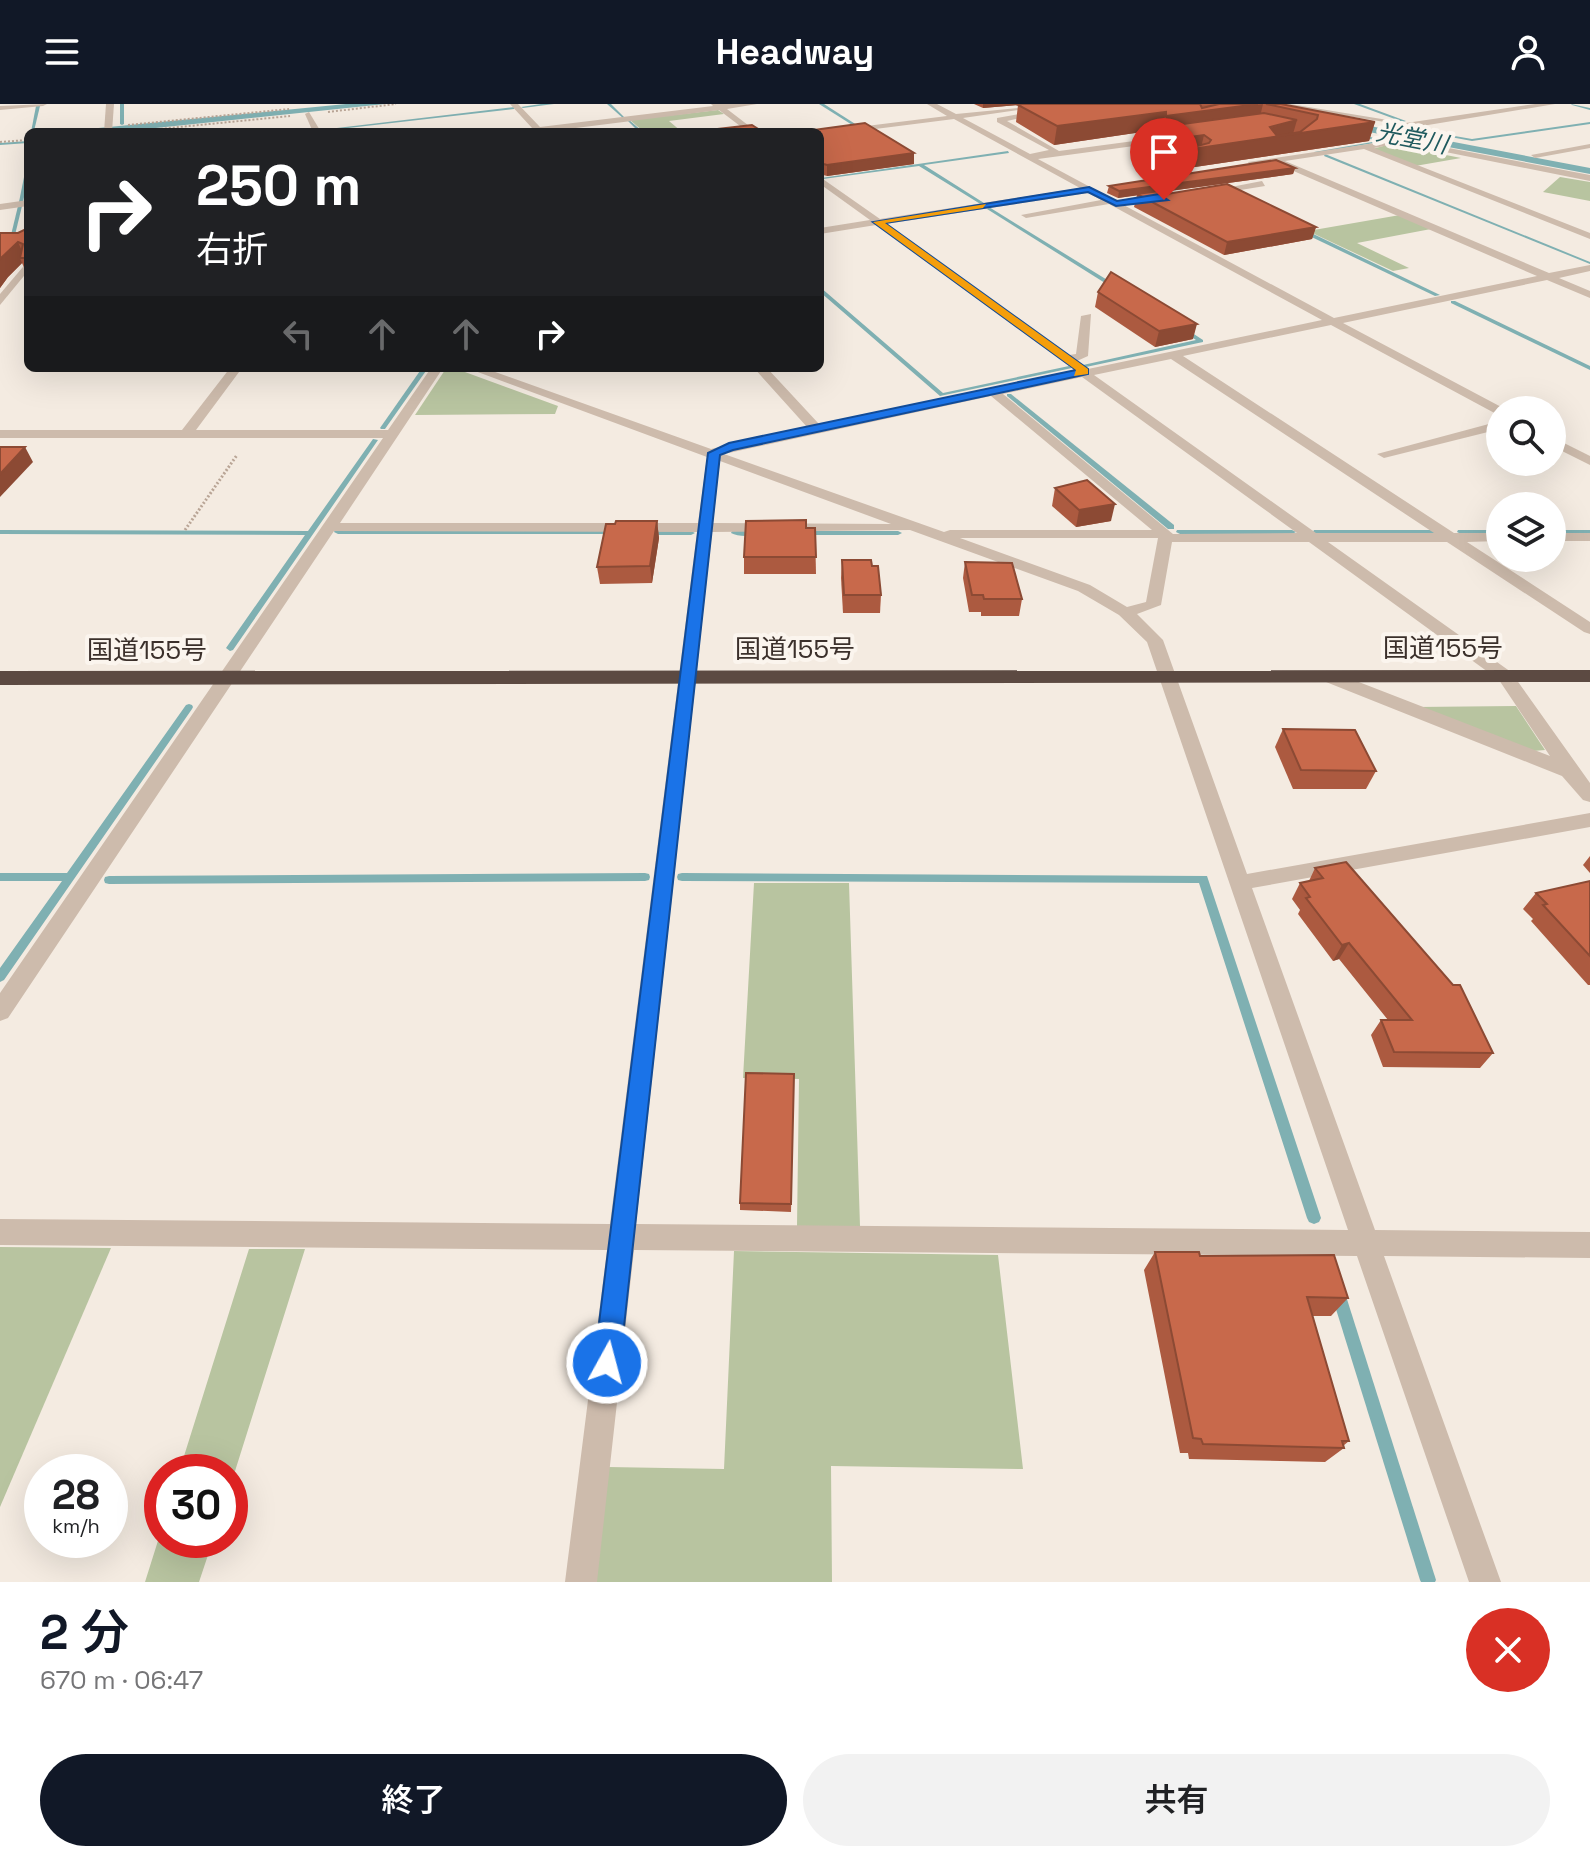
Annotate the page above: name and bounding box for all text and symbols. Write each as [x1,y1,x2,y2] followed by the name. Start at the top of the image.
[716,29,874,75] text: Headway
[40,30,84,74] icon: menu
[1506,30,1550,74] icon: person
[1374,116,1453,161] water label: 光堂川
[1130,118,1198,200] pin
[1142,130,1186,174] icon: arrive
[196,150,361,221] text: 250 m
[64,160,168,264] icon: right
[196,227,268,273] text: 右折
[276,312,320,356] icon: left
[360,312,404,356] icon: ahead
[444,312,488,356] icon: ahead
[528,312,572,356] icon: right
[1486,396,1566,572] map controls
[1486,396,1566,476] button: search
[1486,492,1566,572] button: layers
[1383,631,1503,665] street label: 国道155号
[735,632,855,666] street label: 国道155号
[87,633,207,667] street label: 国道155号
[565,1321,649,1405] position arrow
[144,1454,248,1558] speed limit sign: 30
[52,1470,100,1521] text: 28
[52,1513,100,1539] text: km/h
[40,1602,129,1663] text: 2 分
[1466,1608,1550,1692] button: close
[40,1663,203,1697] text: 670 m · 06:47
[40,1754,787,1846] button: 終了
[803,1754,1550,1846] button: 共有

